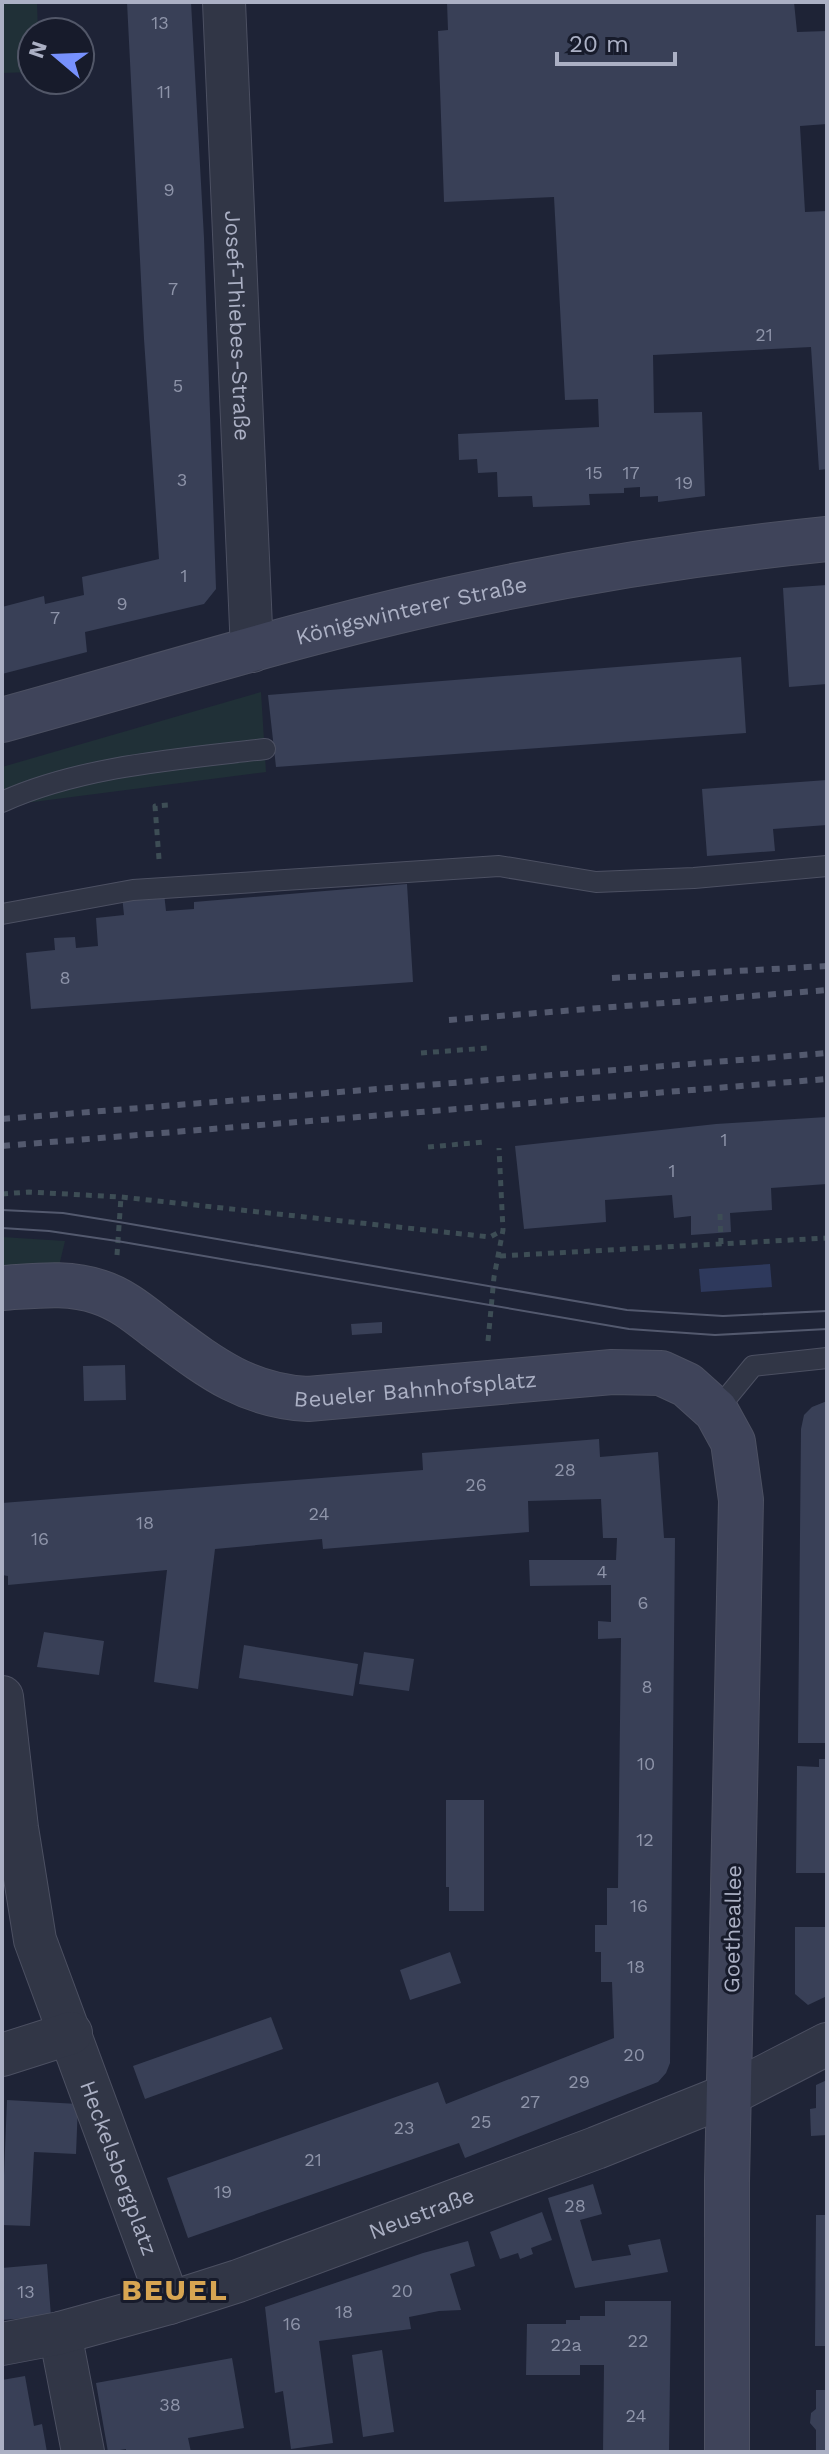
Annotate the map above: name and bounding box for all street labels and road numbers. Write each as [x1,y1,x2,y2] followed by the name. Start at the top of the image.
[220,210,255,442] street label: Josef-Thiebes-Straße
[293,572,529,650] street label: Königswinterer Straße
[293,1367,538,1412] street label: Beueler Bahnhofsplatz
[719,1865,746,1993] street label: Goetheallee
[75,2077,162,2259] street label: Heckelsbergplatz
[365,2182,478,2244] street label: Neustraße

